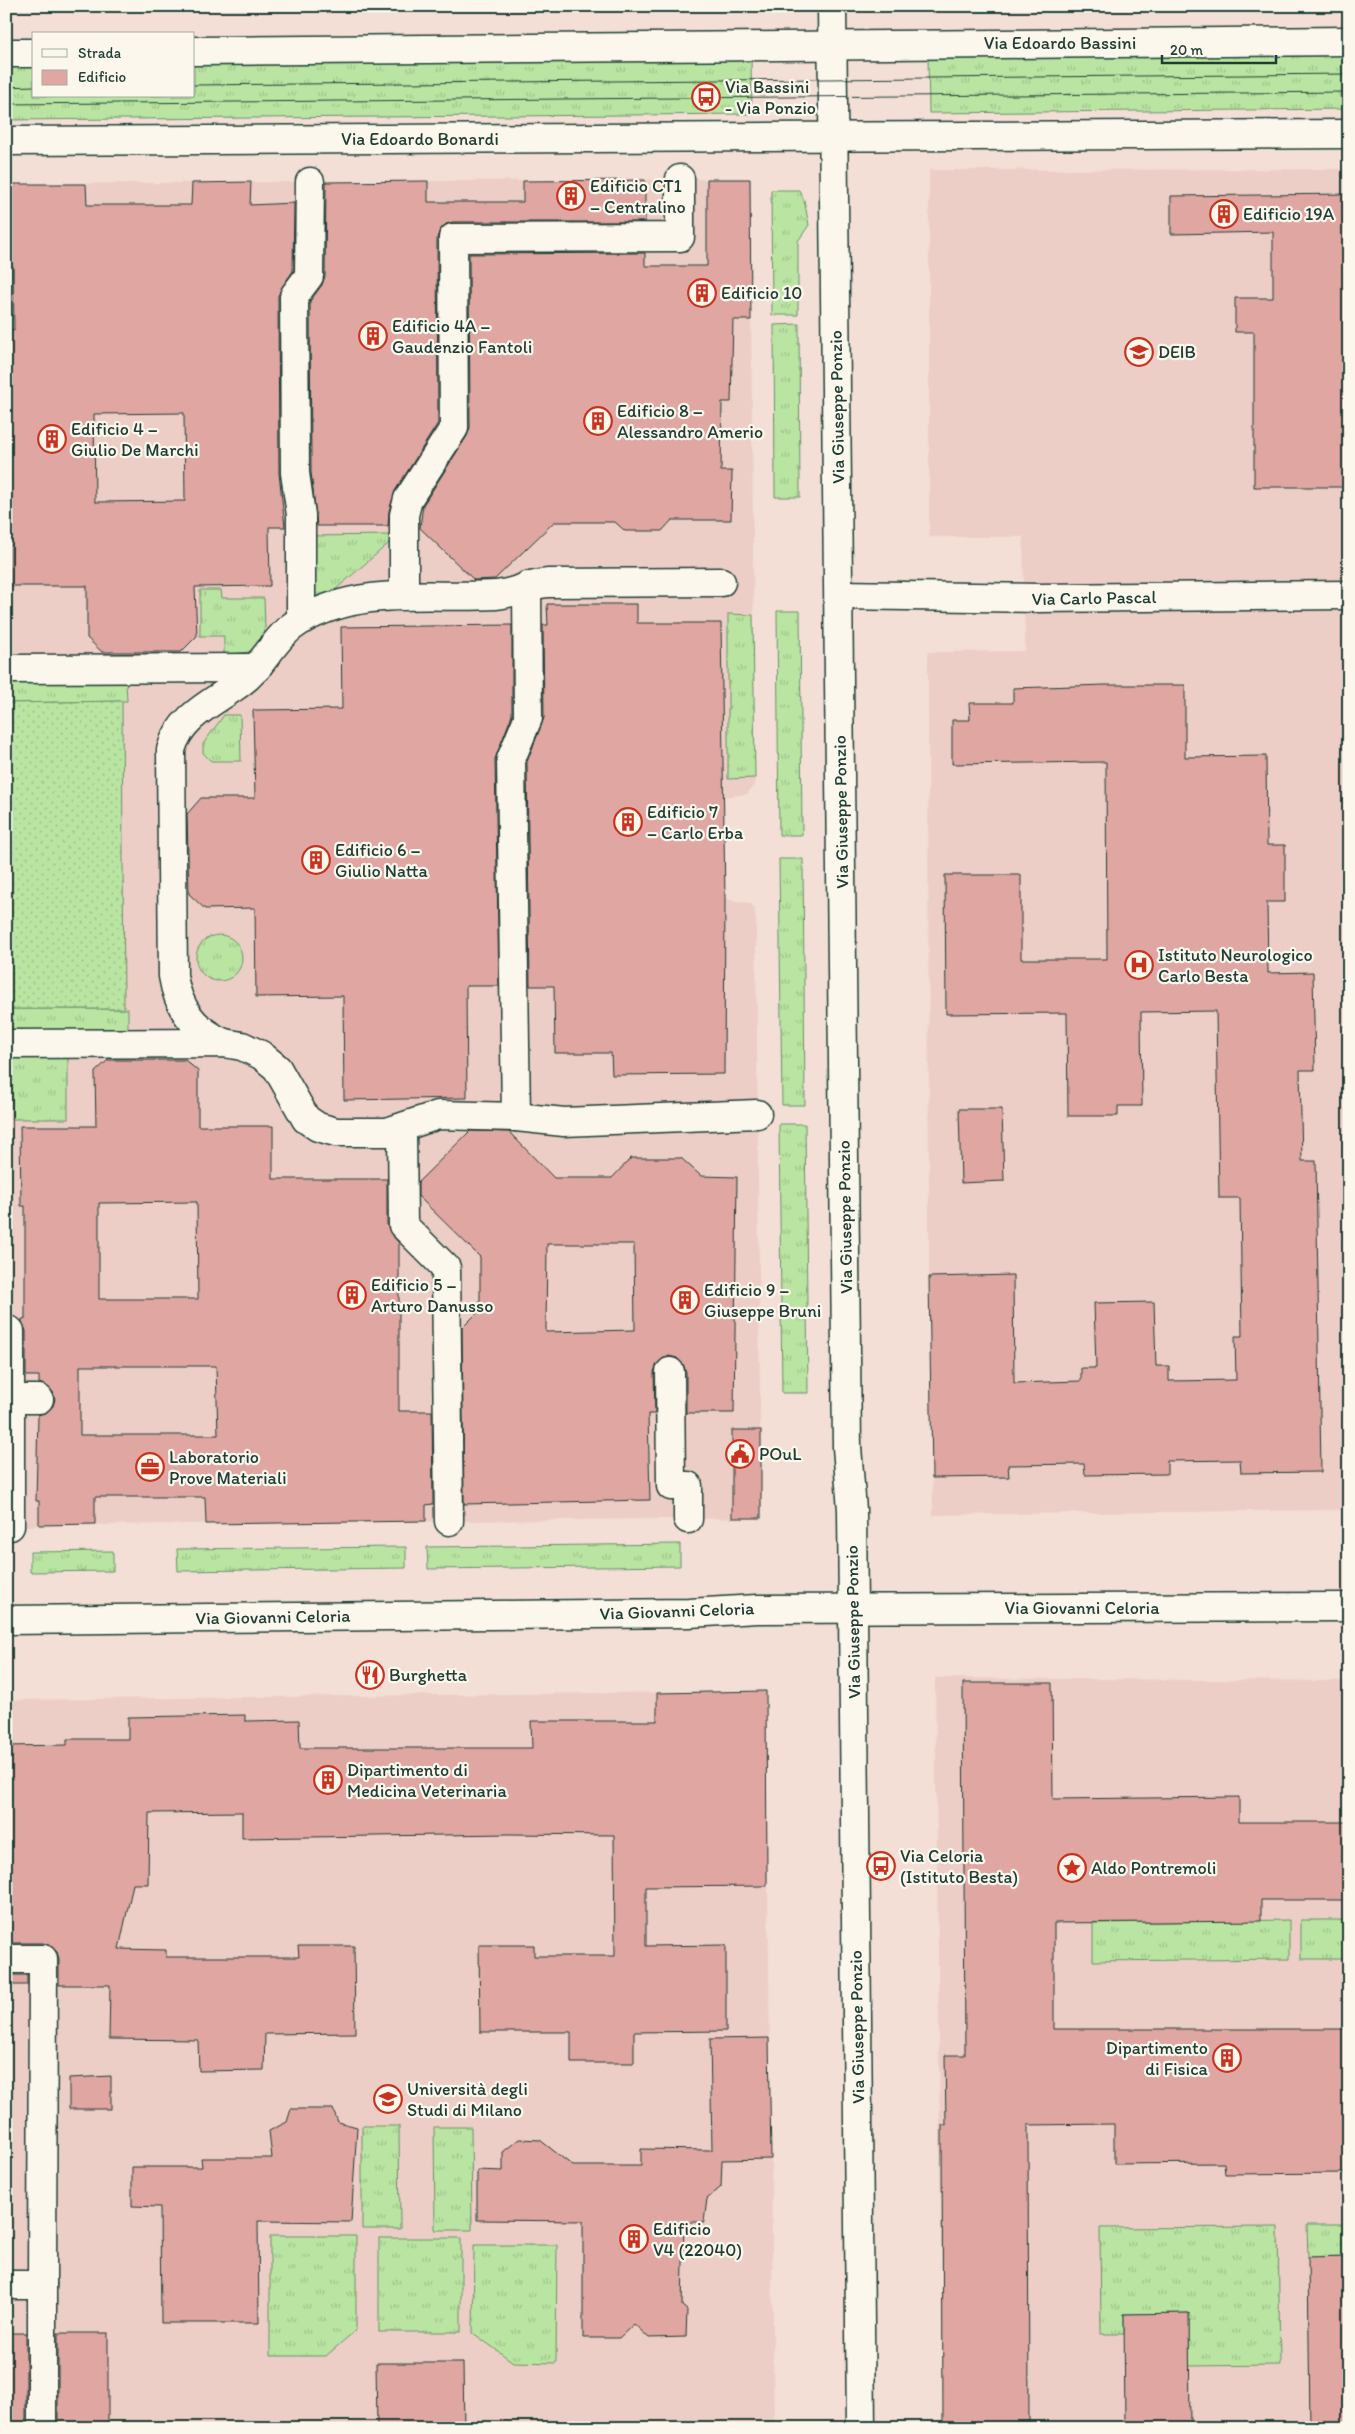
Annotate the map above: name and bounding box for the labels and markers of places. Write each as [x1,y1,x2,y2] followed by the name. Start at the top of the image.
[725,76,816,119] place label: Via Bassini - Via Ponzio
[691,82,721,112] bus stop icon: Via Bassini - Via Ponzio
[590,175,686,218] place label: Edificio CT1 – Centralino
[556,181,586,211] building icon: Edificio CT1 – Centralino
[1209,199,1239,229] building icon: Edificio 19A
[1243,203,1335,225] place label: Edificio 19A
[687,278,717,308] building icon: Edificio 10
[721,282,802,304] place label: Edificio 10
[392,315,532,358] place label: Edificio 4A – Gaudenzio Fantoli
[358,321,388,351] building icon: Edificio 4A – Gaudenzio Fantoli
[1124,337,1154,367] school or university icon: DEIB
[1158,341,1196,363] place label: DEIB
[617,400,763,443] place label: Edificio 8 – Alessandro Amerio
[583,406,613,436] building icon: Edificio 8 – Alessandro Amerio
[71,418,199,461] place label: Edificio 4 – Giulio De Marchi
[37,424,67,454] building icon: Edificio 4 – Giulio De Marchi
[647,801,744,844] place label: Edificio 7 – Carlo Erba
[613,807,643,837] building icon: Edificio 7 – Carlo Erba
[335,839,429,882] place label: Edificio 6 – Giulio Natta
[301,845,331,875] building icon: Edificio 6 – Giulio Natta
[1158,944,1313,987] place label: Istituto Neurologico Carlo Besta
[1124,950,1154,980] hospital icon: Istituto Neurologico Carlo Besta
[371,1274,493,1317] place label: Edificio 5 – Arturo Danusso
[704,1279,821,1322] place label: Edificio 9 – Giuseppe Bruni
[337,1280,367,1310] building icon: Edificio 5 – Arturo Danusso
[670,1285,700,1315] building icon: Edificio 9 – Giuseppe Bruni
[725,1439,755,1469] public building icon: POuL
[759,1443,801,1465] place label: POuL
[169,1446,287,1489] place label: Laboratorio Prove Materiali
[135,1452,165,1482] office icon: Laboratorio Prove Materiali
[355,1660,385,1690] restaurant icon: Burghetta
[389,1664,468,1686] place label: Burghetta
[347,1759,507,1802] place label: Dipartimento di Medicina Veterinaria
[313,1765,343,1795] building icon: Dipartimento di Medicina Veterinaria
[900,1845,1018,1888] place label: Via Celoria (Istituto Besta)
[866,1851,896,1881] bus stop icon: Via Celoria (Istituto Besta)
[1057,1853,1087,1883] place icon: Aldo Pontremoli
[1091,1857,1216,1879] place label: Aldo Pontremoli
[1106,2037,1209,2080] place label: Dipartimento di Fisica
[1212,2043,1242,2073] building icon: Dipartimento di Fisica
[407,2078,528,2121] place label: Università degli Studi di Milano
[373,2084,403,2114] school or university icon: Università degli Studi di Milano
[653,2218,742,2261] place label: Edificio V4 (22040)
[619,2224,649,2254] building icon: Edificio V4 (22040)

